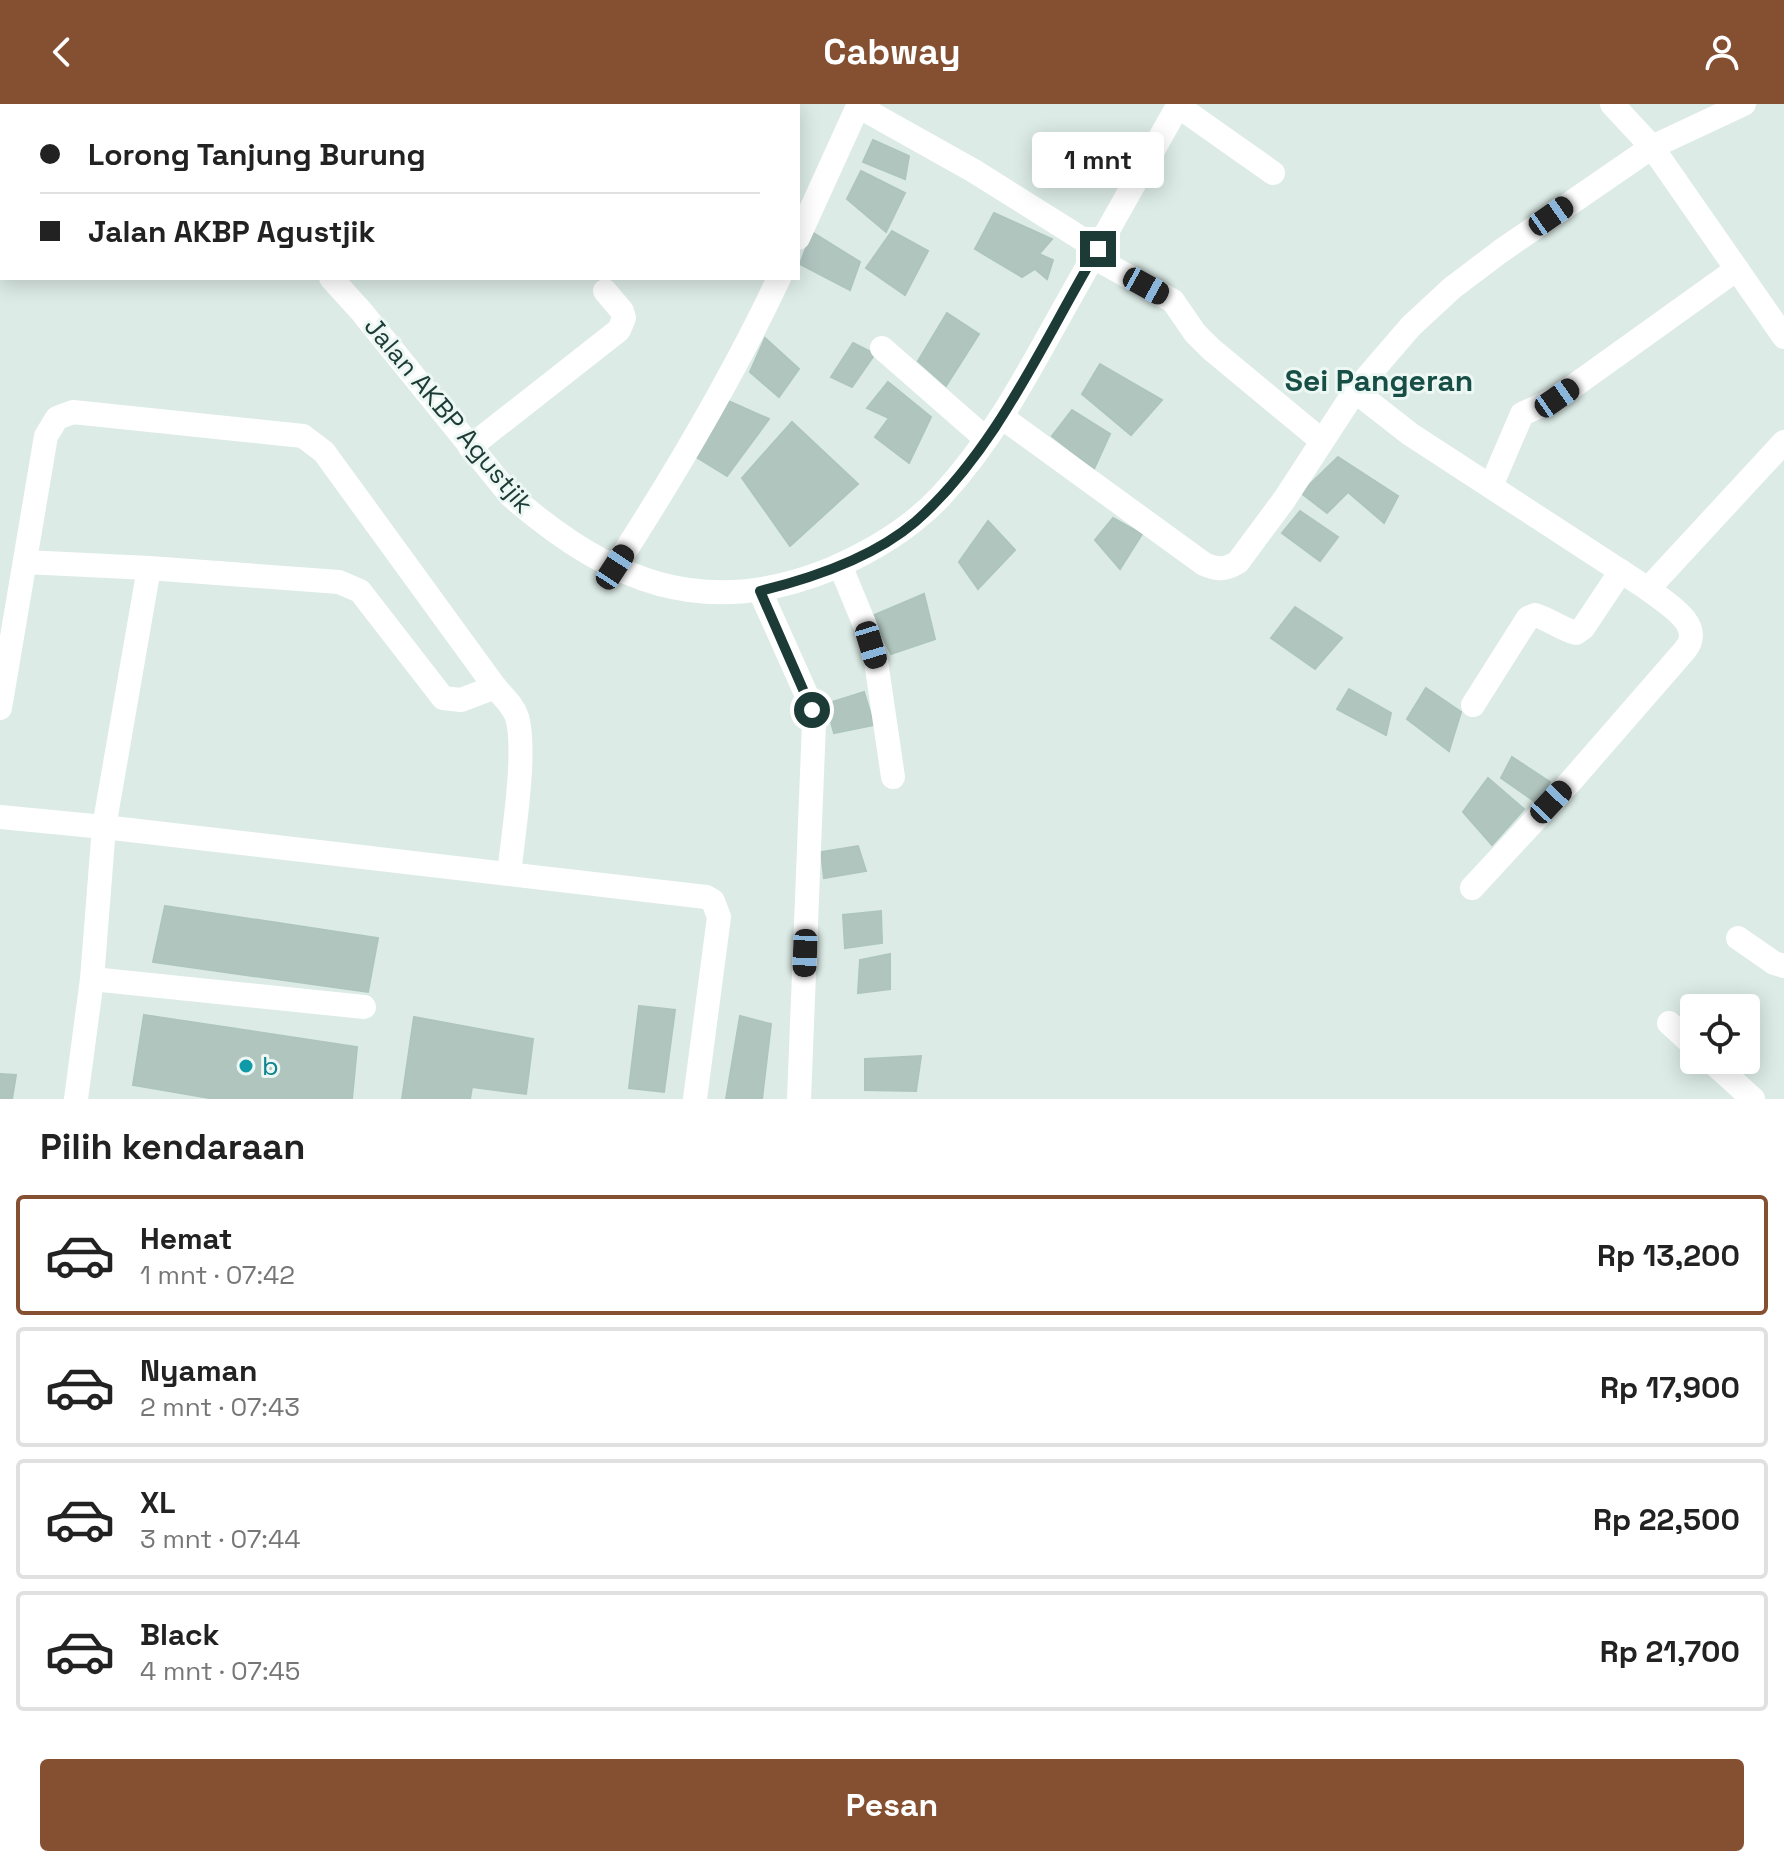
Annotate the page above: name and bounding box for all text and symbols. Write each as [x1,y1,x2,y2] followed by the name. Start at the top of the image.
[823,29,961,75] text: Cabway
[40,30,84,74] icon: back
[1700,30,1744,74] icon: person
[1032,133,1164,189] callout: 1 mnt
[88,135,426,174] text: Lorong Tanjung Burung
[1064,143,1132,177] text: 1 mnt
[1524,192,1578,240] car
[88,212,375,251] text: Jalan AKBP Agustjik
[1080,231,1116,267] route end
[1119,264,1173,308] car
[357,310,541,520] street label: Jalan AKBP Agustjik
[1285,361,1473,400] district label: Sei Pangeran
[1530,374,1584,422] car
[592,540,638,594] car
[853,619,889,671] car
[794,692,830,728] route start
[1526,776,1576,828] car
[792,929,818,977] car
[1680,994,1760,1074] map controls
[1680,994,1760,1074] button: locate
[262,1049,279,1083] place label: b
[237,1057,255,1075] marker: b
[40,1124,305,1170] text: Pilih kendaraan
[44,1219,116,1291] icon: car
[140,1219,233,1258] text: Hemat
[1597,1236,1740,1275] text: Rp 13,200
[140,1258,295,1292] text: 1 mnt · 07:42
[44,1351,116,1423] icon: car
[140,1351,257,1390] text: Nyaman
[1600,1368,1740,1407] text: Rp 17,900
[140,1390,300,1424] text: 2 mnt · 07:43
[44,1483,116,1555] icon: car
[140,1483,176,1522] text: XL
[1593,1500,1740,1539] text: Rp 22,500
[140,1522,300,1556] text: 3 mnt · 07:44
[44,1615,116,1687] icon: car
[140,1615,219,1654] text: Black
[1600,1632,1740,1671] text: Rp 21,700
[140,1654,300,1688] text: 4 mnt · 07:45
[40,1759,1744,1851] button: Pesan

